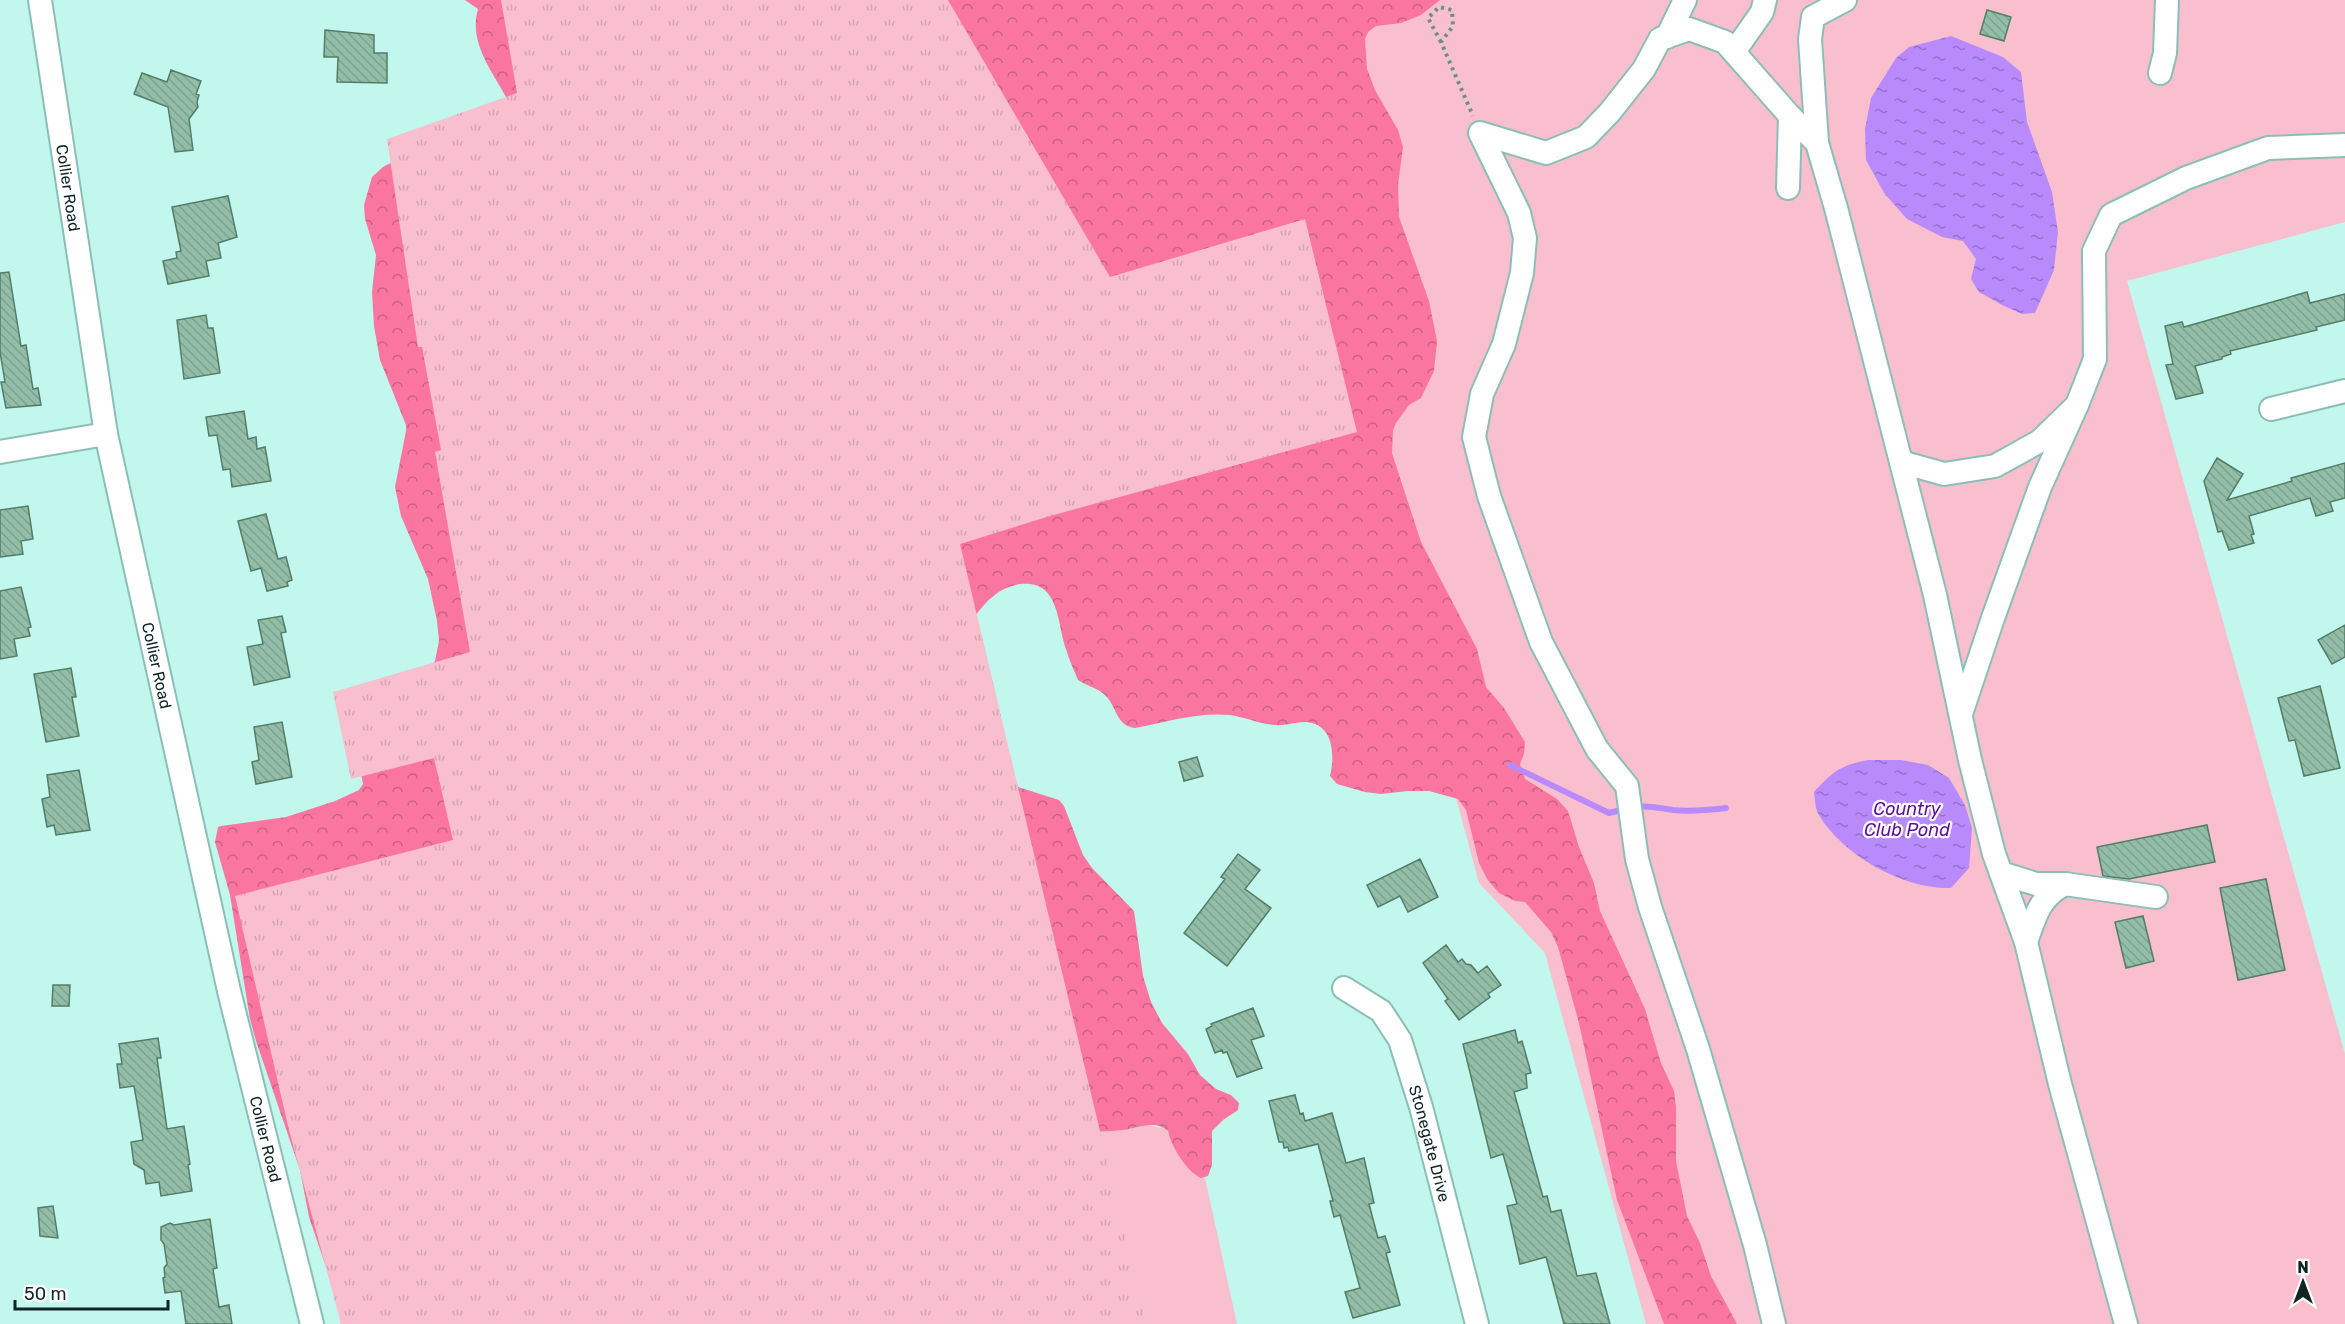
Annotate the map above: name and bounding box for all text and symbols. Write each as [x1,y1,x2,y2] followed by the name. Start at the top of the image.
[53,143,85,233] street label: Collier Road
[138,620,176,710] street label: Collier Road
[1864,798,1950,841] water label: Country Club Pond
[1405,1083,1455,1204] street label: Stonegate Drive
[246,1094,286,1184] street label: Collier Road
[2273,1252,2333,1312] north arrow
[2297,1258,2309,1277] text: N
[15,1273,168,1311] scale bar
[24,1283,67,1305] text: 50 m

